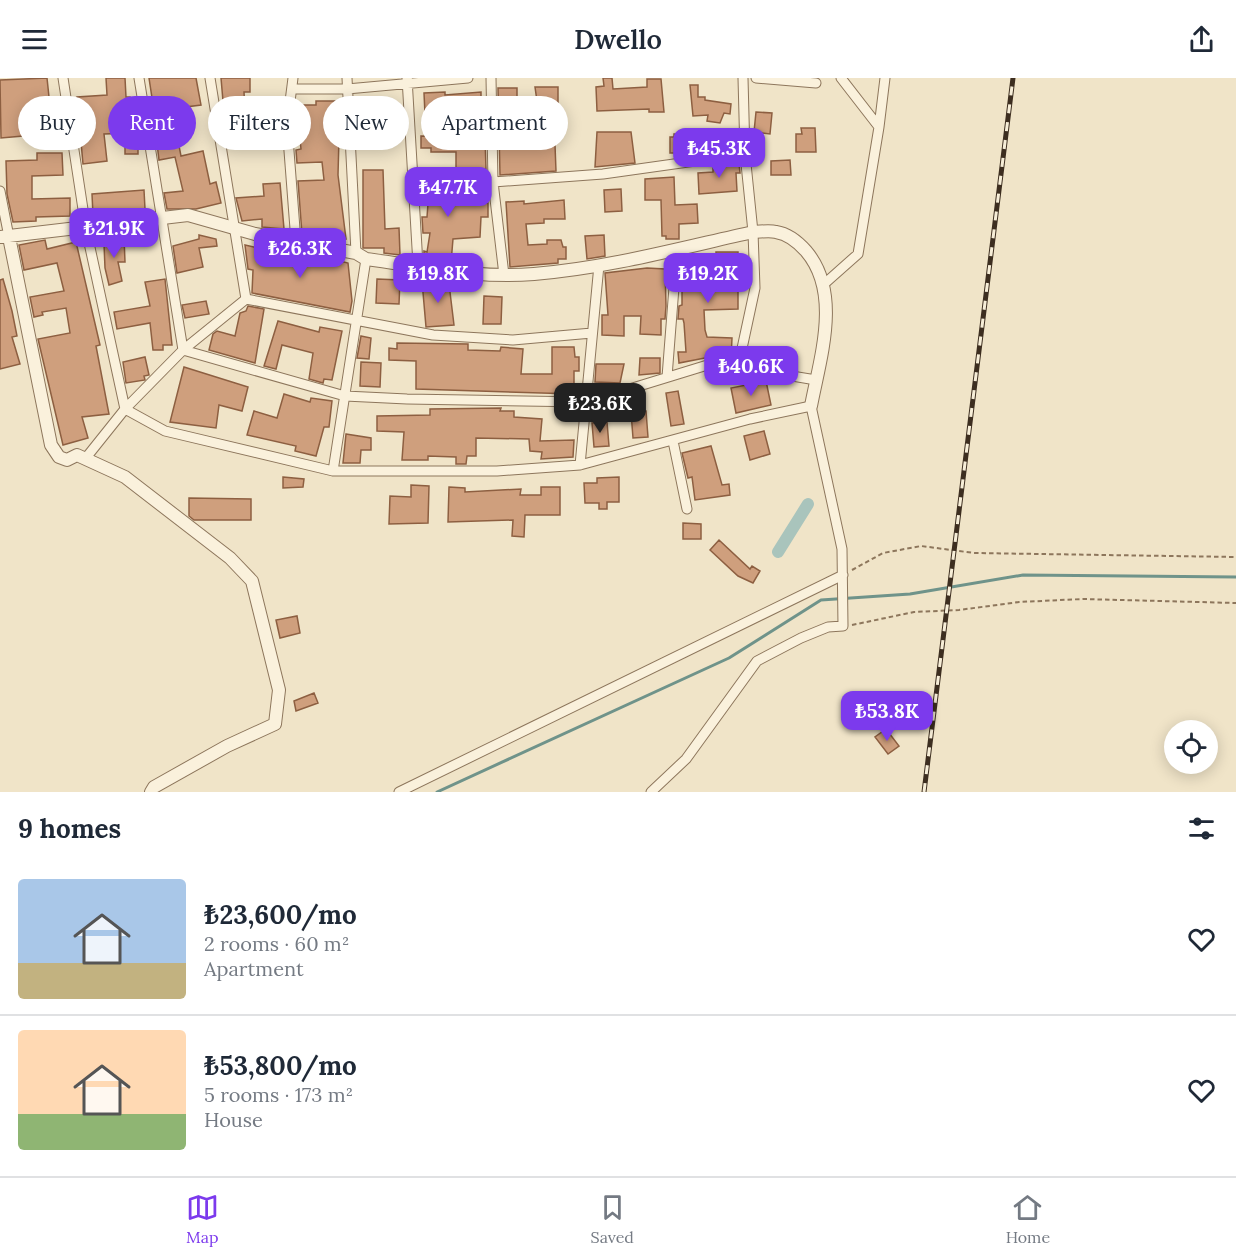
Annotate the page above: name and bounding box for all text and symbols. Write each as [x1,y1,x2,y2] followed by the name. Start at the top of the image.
[574,22,662,56] text: Dwello
[18,23,51,56] icon: menu
[1185,23,1218,56] icon: share
[18,96,96,150] chip: Buy
[108,96,196,150] chip: Rent
[208,96,311,150] chip: Filters
[323,96,409,150] chip: New
[421,96,568,150] chip: Apartment
[670,128,768,179] pin: ₺45.3K
[687,135,751,160] text: ₺45.3K
[399,167,497,218] pin: ₺47.7K
[419,174,477,199] text: ₺47.7K
[65,208,163,259] pin: ₺21.9K
[83,215,145,240] text: ₺21.9K
[251,228,349,279] pin: ₺26.3K
[268,235,332,260] text: ₺26.3K
[389,253,487,304] pin: ₺19.8K
[659,253,757,304] pin: ₺19.2K
[407,260,469,285] text: ₺19.8K
[678,260,738,285] text: ₺19.2K
[702,346,800,397] pin: ₺40.6K
[718,353,784,378] text: ₺40.6K
[551,383,649,434] pin: ₺23.6K
[568,390,632,415] text: ₺23.6K
[838,691,936,742] pin: ₺53.8K
[855,698,919,723] text: ₺53.8K
[1164,720,1218,774] map controls
[1164,720,1218,774] button: locate
[18,812,121,845] text: 9 homes
[1185,812,1218,845] icon: filters
[204,898,357,931] text: ₺23,600/mo
[66,903,138,975] icon: home
[1185,923,1218,956] icon: heart
[204,931,349,956] text: 2 rooms · 60 m²
[204,956,304,981] text: Apartment
[204,1049,357,1082] text: ₺53,800/mo
[66,1054,138,1126] icon: home
[1185,1074,1218,1107] icon: heart
[204,1082,353,1107] text: 5 rooms · 173 m²
[204,1107,263,1132] text: House
[186,1191,219,1247] tab: Map
[591,1191,634,1247] tab: Saved
[1006,1191,1050,1247] tab: Home

